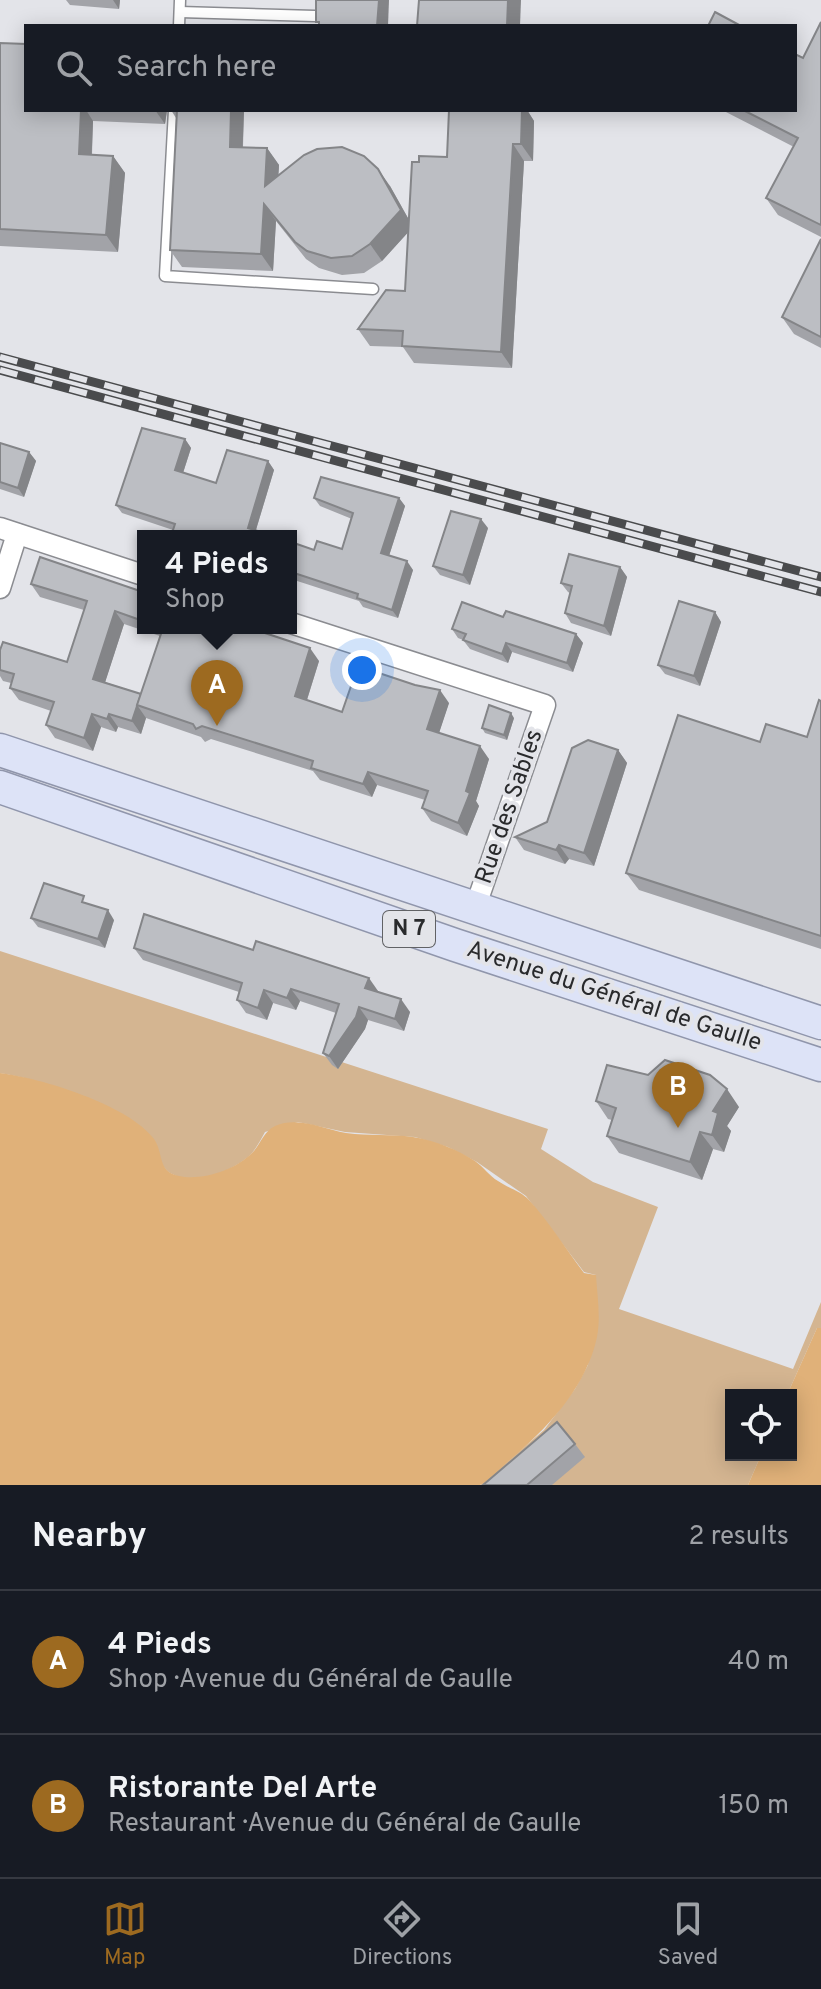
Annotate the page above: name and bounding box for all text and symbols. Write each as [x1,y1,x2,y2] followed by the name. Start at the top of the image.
[24,24,797,112] search box
[52,46,96,90] icon: search
[116,50,276,87] text: Search here
[137,530,297,634] popup
[165,547,269,584] text: 4 Pieds
[165,584,225,617] text: Shop
[342,650,382,690] your location
[191,660,243,726] pin: A
[470,726,550,888] street label: Rue des Sables
[383,911,435,947] road number: N 7
[463,935,765,1059] street label: Avenue du Général de Gaulle
[652,1062,704,1128] pin: B
[725,1389,797,1461] map controls
[725,1389,797,1461] button: locate
[32,1516,147,1559] text: Nearby
[689,1521,789,1554] text: 2 results
[108,1627,212,1664] text: 4 Pieds
[49,1646,67,1679] text: A
[728,1646,789,1679] text: 40 m
[108,1664,513,1697] text: Shop · Avenue du Général de Gaulle
[108,1771,377,1808] text: Ristorante Del Arte
[49,1790,67,1823] text: B
[718,1790,789,1823] text: 150 m
[108,1808,581,1841] text: Restaurant · Avenue du Général de Gaulle
[103,1897,147,1972] tab: Map
[352,1897,452,1972] tab: Directions
[658,1897,718,1972] tab: Saved

